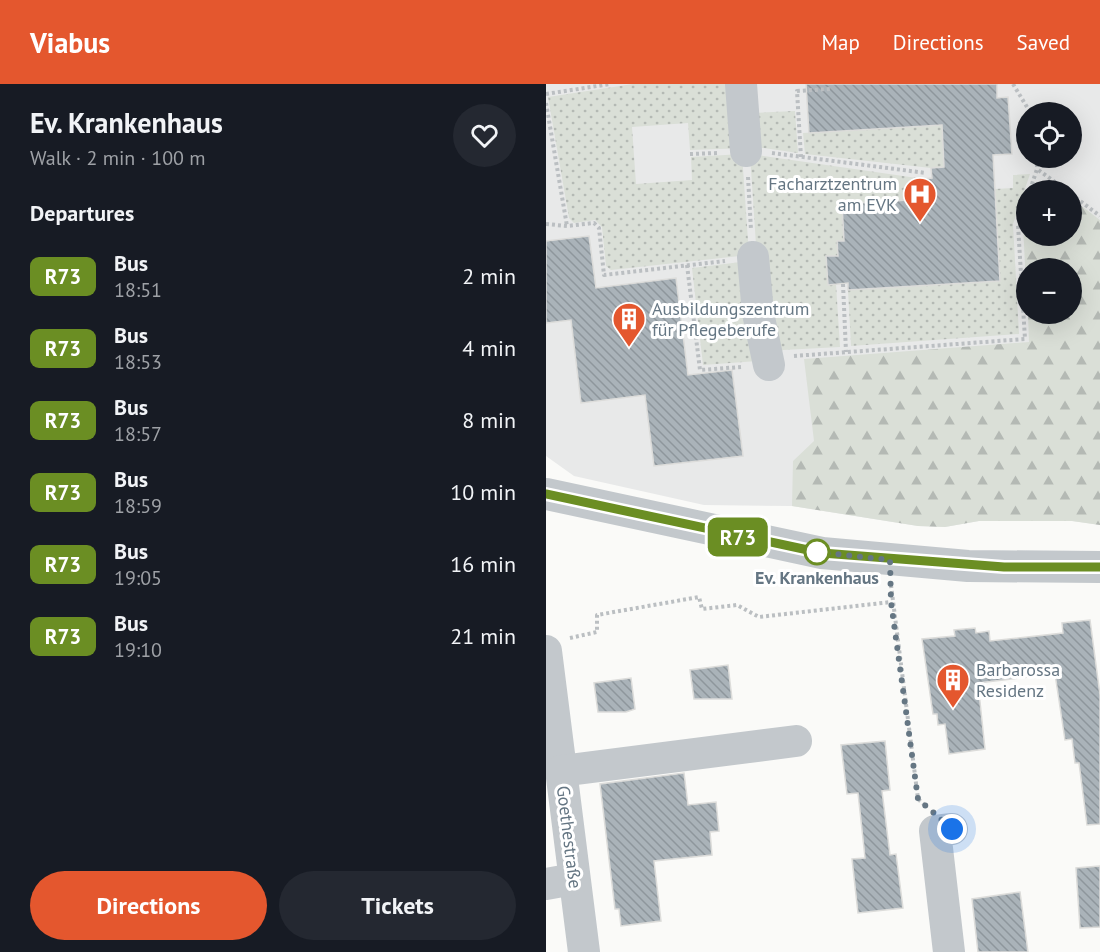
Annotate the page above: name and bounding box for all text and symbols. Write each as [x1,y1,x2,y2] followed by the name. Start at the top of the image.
[30,24,110,61] text: Viabus
[821,29,860,56] text: Map
[893,29,984,56] text: Directions
[1017,29,1070,56] text: Saved
[1016,102,1082,324] map controls
[1016,102,1082,168] button: locate
[30,104,223,141] text: Ev. Krankenhaus
[453,104,516,167] button: heart
[30,145,206,171] text: Walk · 2 min · 100 m
[768,172,897,216] place label: Facharztzentrum am EVK
[902,176,938,223] hospital icon: Facharztzentrum am EVK
[1016,180,1082,246] button: +
[30,199,134,227] text: Departures
[114,249,148,277] text: Bus
[1016,258,1082,324] button: −
[462,262,516,290] text: 2 min
[45,263,81,290] text: R73
[114,277,162,303] text: 18:51
[652,297,809,341] place label: Ausbildungszentrum für Pflegeberufe
[611,301,647,348] building icon: Ausbildungszentrum für Pflegeberufe
[114,321,148,349] text: Bus
[462,334,516,362] text: 4 min
[45,335,81,362] text: R73
[114,349,162,375] text: 18:53
[114,393,148,421] text: Bus
[462,406,516,434] text: 8 min
[45,407,81,434] text: R73
[114,421,162,447] text: 18:57
[114,465,148,493] text: Bus
[450,478,516,506] text: 10 min
[45,479,81,506] text: R73
[114,493,162,519] text: 18:59
[704,518,772,556] line badge: R73
[720,524,756,551] text: R73
[114,537,148,565] text: Bus
[804,539,830,565] marker: Ev. Krankenhaus
[450,550,516,578] text: 16 min
[45,551,81,578] text: R73
[114,565,162,591] text: 19:05
[755,566,879,589] place label: Ev. Krankenhaus
[114,609,148,637] text: Bus
[450,622,516,650] text: 21 min
[45,623,81,650] text: R73
[114,637,162,663] text: 19:10
[976,658,1060,702] place label: Barbarossa Residenz
[935,662,971,709] building icon: Barbarossa Residenz
[552,784,587,890] street label: Goethestraße
[937,814,967,844] your location
[30,871,267,940] button: Directions
[279,871,516,940] button: Tickets

